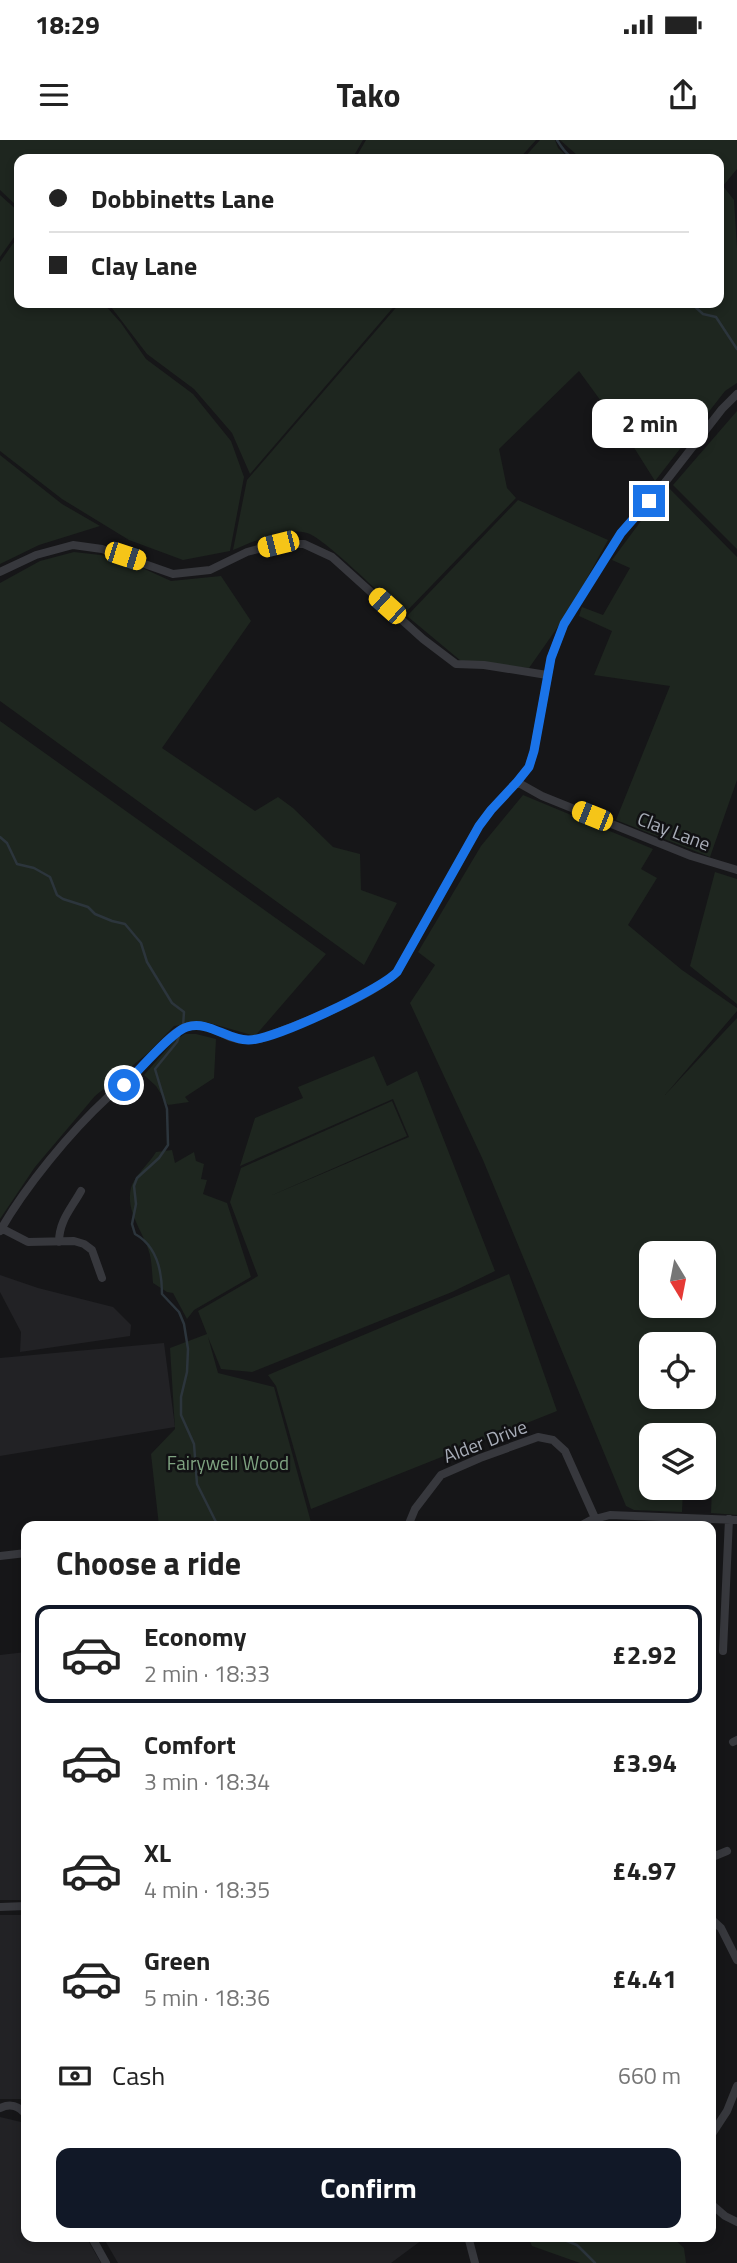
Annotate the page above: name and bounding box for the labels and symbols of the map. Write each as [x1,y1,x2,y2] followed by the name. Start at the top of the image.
[591,400,707,448] callout: 2 min
[633,485,665,517] route end
[256,529,301,559] car
[102,540,149,572] car
[365,584,410,628] car
[569,798,616,834] car
[634,803,715,858] street label: Clay Lane
[108,1069,140,1101] route start
[639,1241,716,1318] north arrow
[439,1411,531,1470] street label: Alder Drive
[167,1448,289,1477] park label: Fairywell Wood

